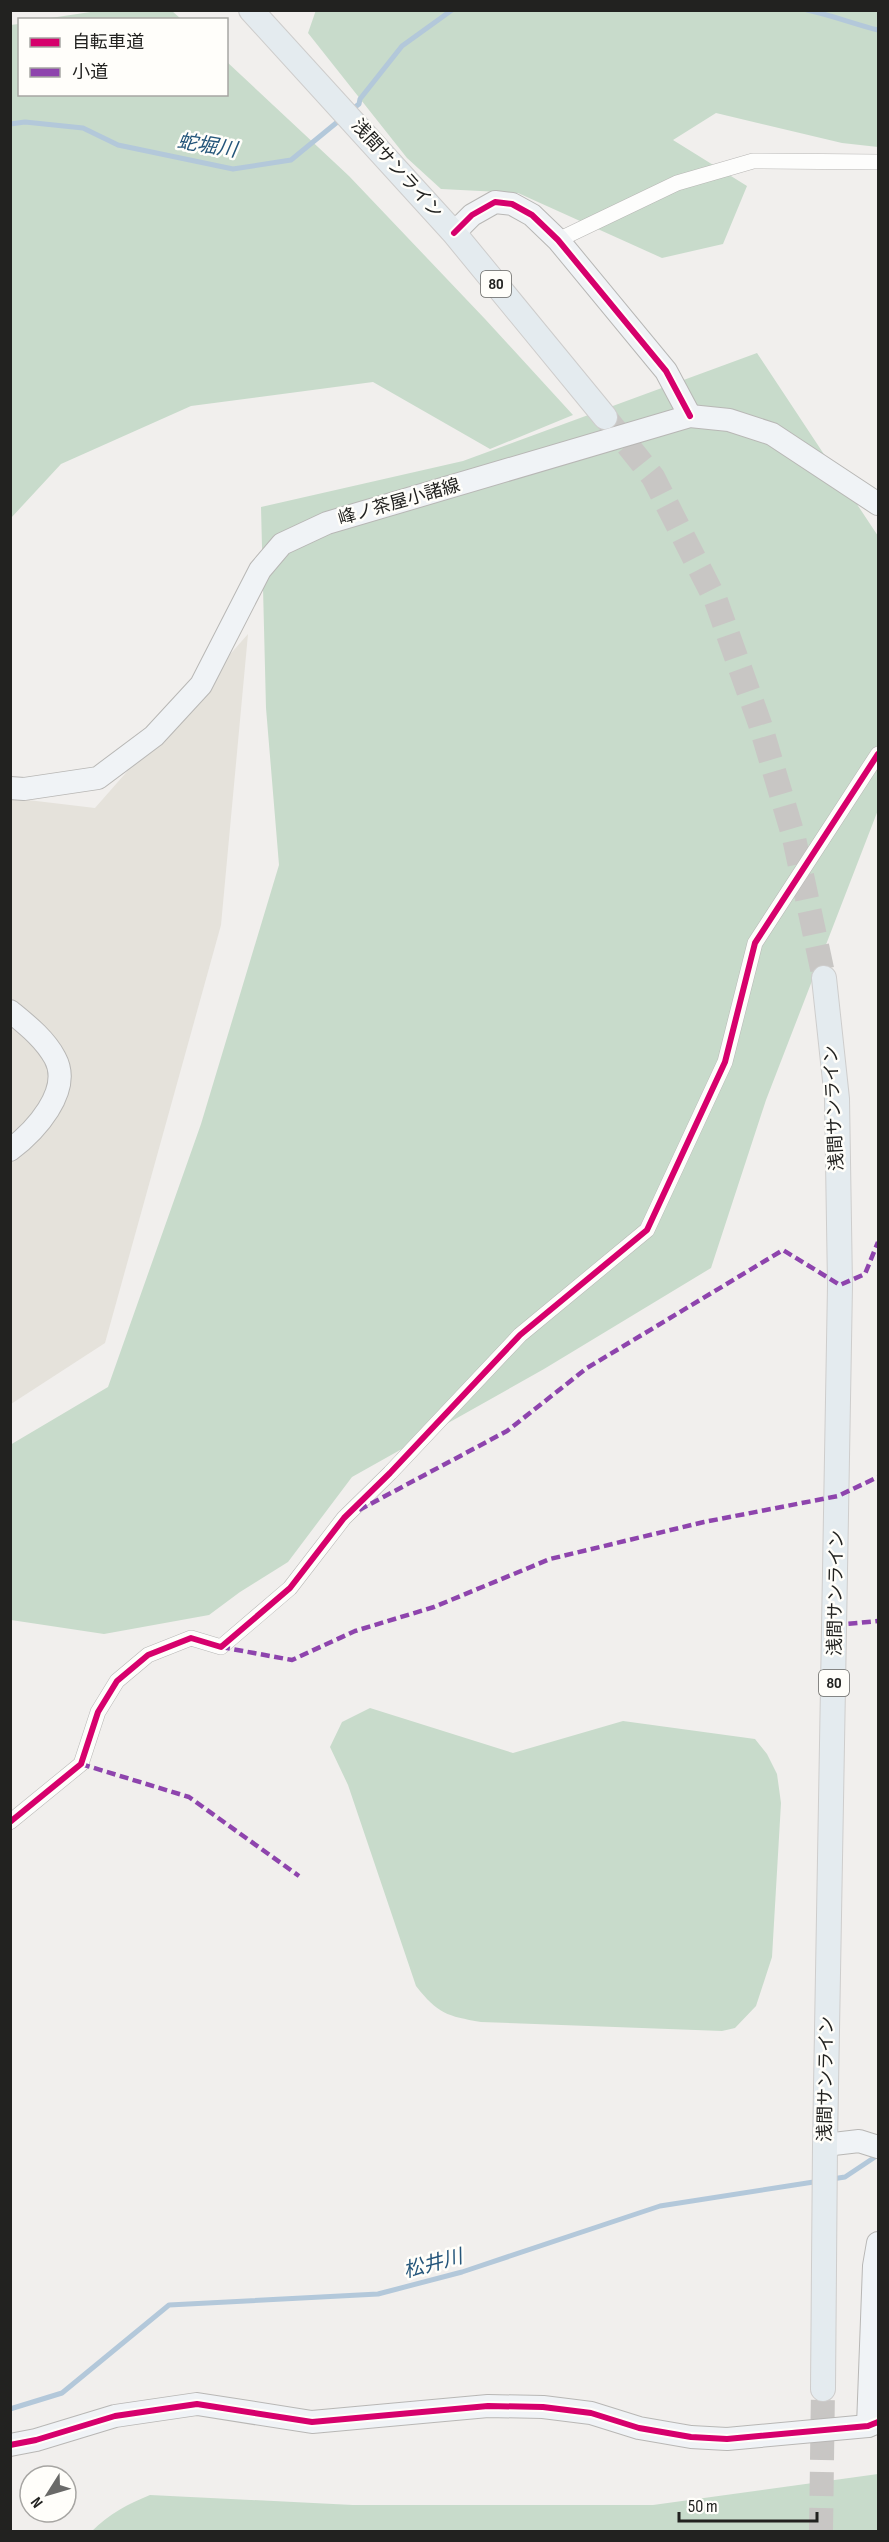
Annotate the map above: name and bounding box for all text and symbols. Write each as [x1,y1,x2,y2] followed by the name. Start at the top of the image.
[18,18,228,96] legend
[72,32,144,53] text: 自転車道
[72,62,108,83] text: 小道
[347,115,447,223] street label: 浅間サンライン
[175,129,240,163] water label: 蛇堀川
[481,271,511,297] road number: 80
[336,475,462,529] street label: 峰ノ茶屋小諸線
[820,1045,848,1171] street label: 浅間サンライン
[824,1530,848,1656] street label: 浅間サンライン
[819,1670,849,1696] road number: 80
[814,2016,838,2142] street label: 浅間サンライン
[401,2244,467,2283] water label: 松井川
[18,2464,78,2524] north arrow
[679,2485,817,2523] scale bar
[27,2493,47,2511] text: N
[688,2496,718,2517] text: 50 m

